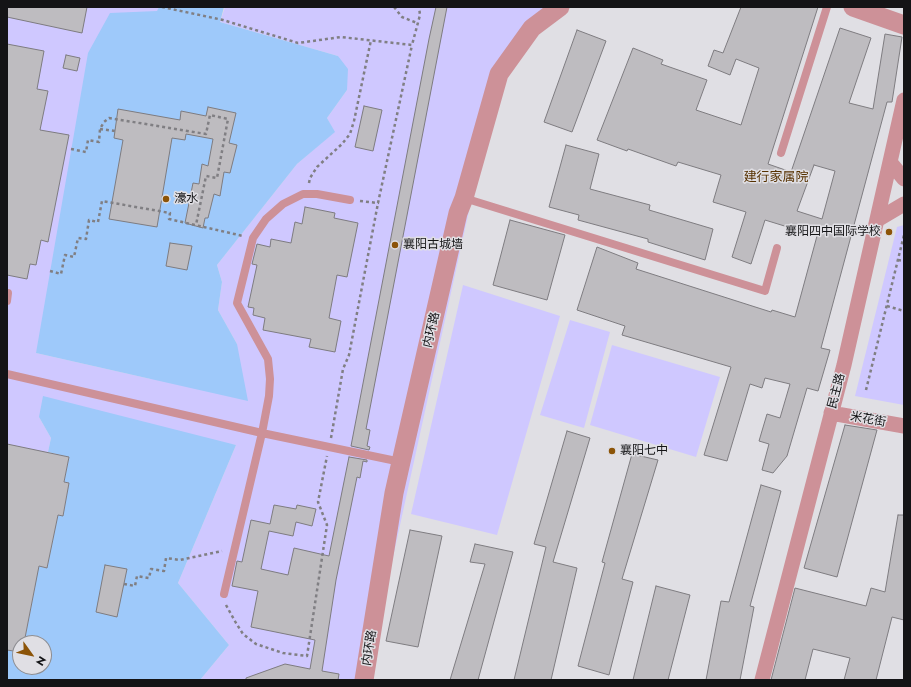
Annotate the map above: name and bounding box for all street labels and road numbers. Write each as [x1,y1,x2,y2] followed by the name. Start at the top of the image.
[421,311,443,349] street label: 内环路
[825,372,849,410] street label: 民主路
[849,410,887,430] street label: 米花街
[360,629,380,667] street label: 内环路

